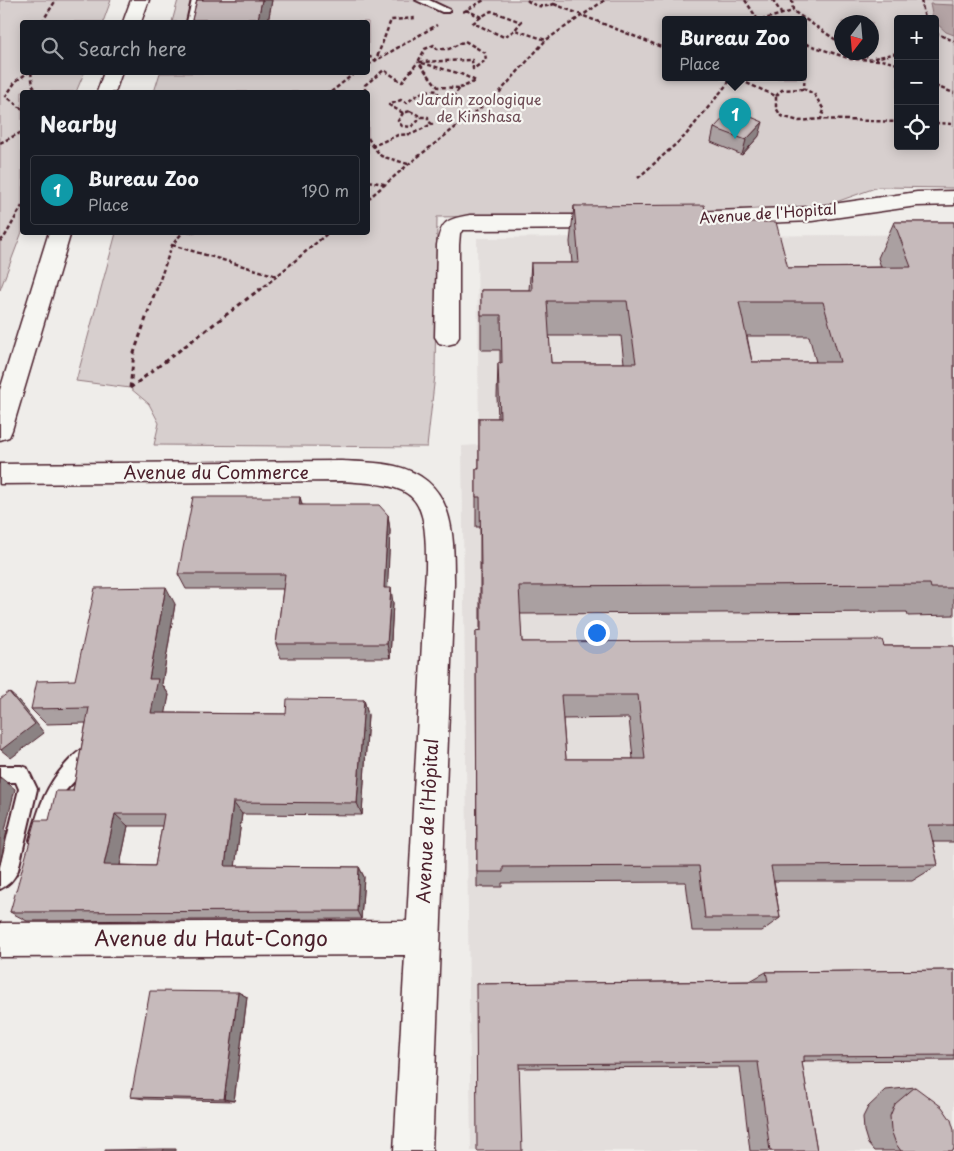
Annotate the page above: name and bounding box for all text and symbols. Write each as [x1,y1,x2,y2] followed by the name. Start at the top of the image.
[834,15,879,60] north arrow
[894,15,939,150] map controls
[894,15,939,60] button: +
[662,16,807,81] popup
[20,20,370,75] search box
[679,23,790,51] text: Bureau Zoo
[38,34,66,62] icon: search
[78,34,187,62] text: Search here
[679,51,720,75] text: Place
[894,60,939,105] button: −
[416,87,542,127] park label: Jardin zoologique de Kinshasa
[719,98,751,139] pin: 1
[894,105,939,150] button: locate
[40,107,117,139] text: Nearby
[88,164,199,192] text: Bureau Zoo
[53,178,61,202] text: 1
[301,178,349,202] text: 190 m
[88,192,129,216] text: Place
[698,196,838,229] street label: Avenue de l'Hopital
[124,458,308,485] street label: Avenue du Commerce
[584,620,610,646] your location
[409,738,444,904] street label: Avenue de l’Hôpital
[94,921,328,953] street label: Avenue du Haut-Congo

